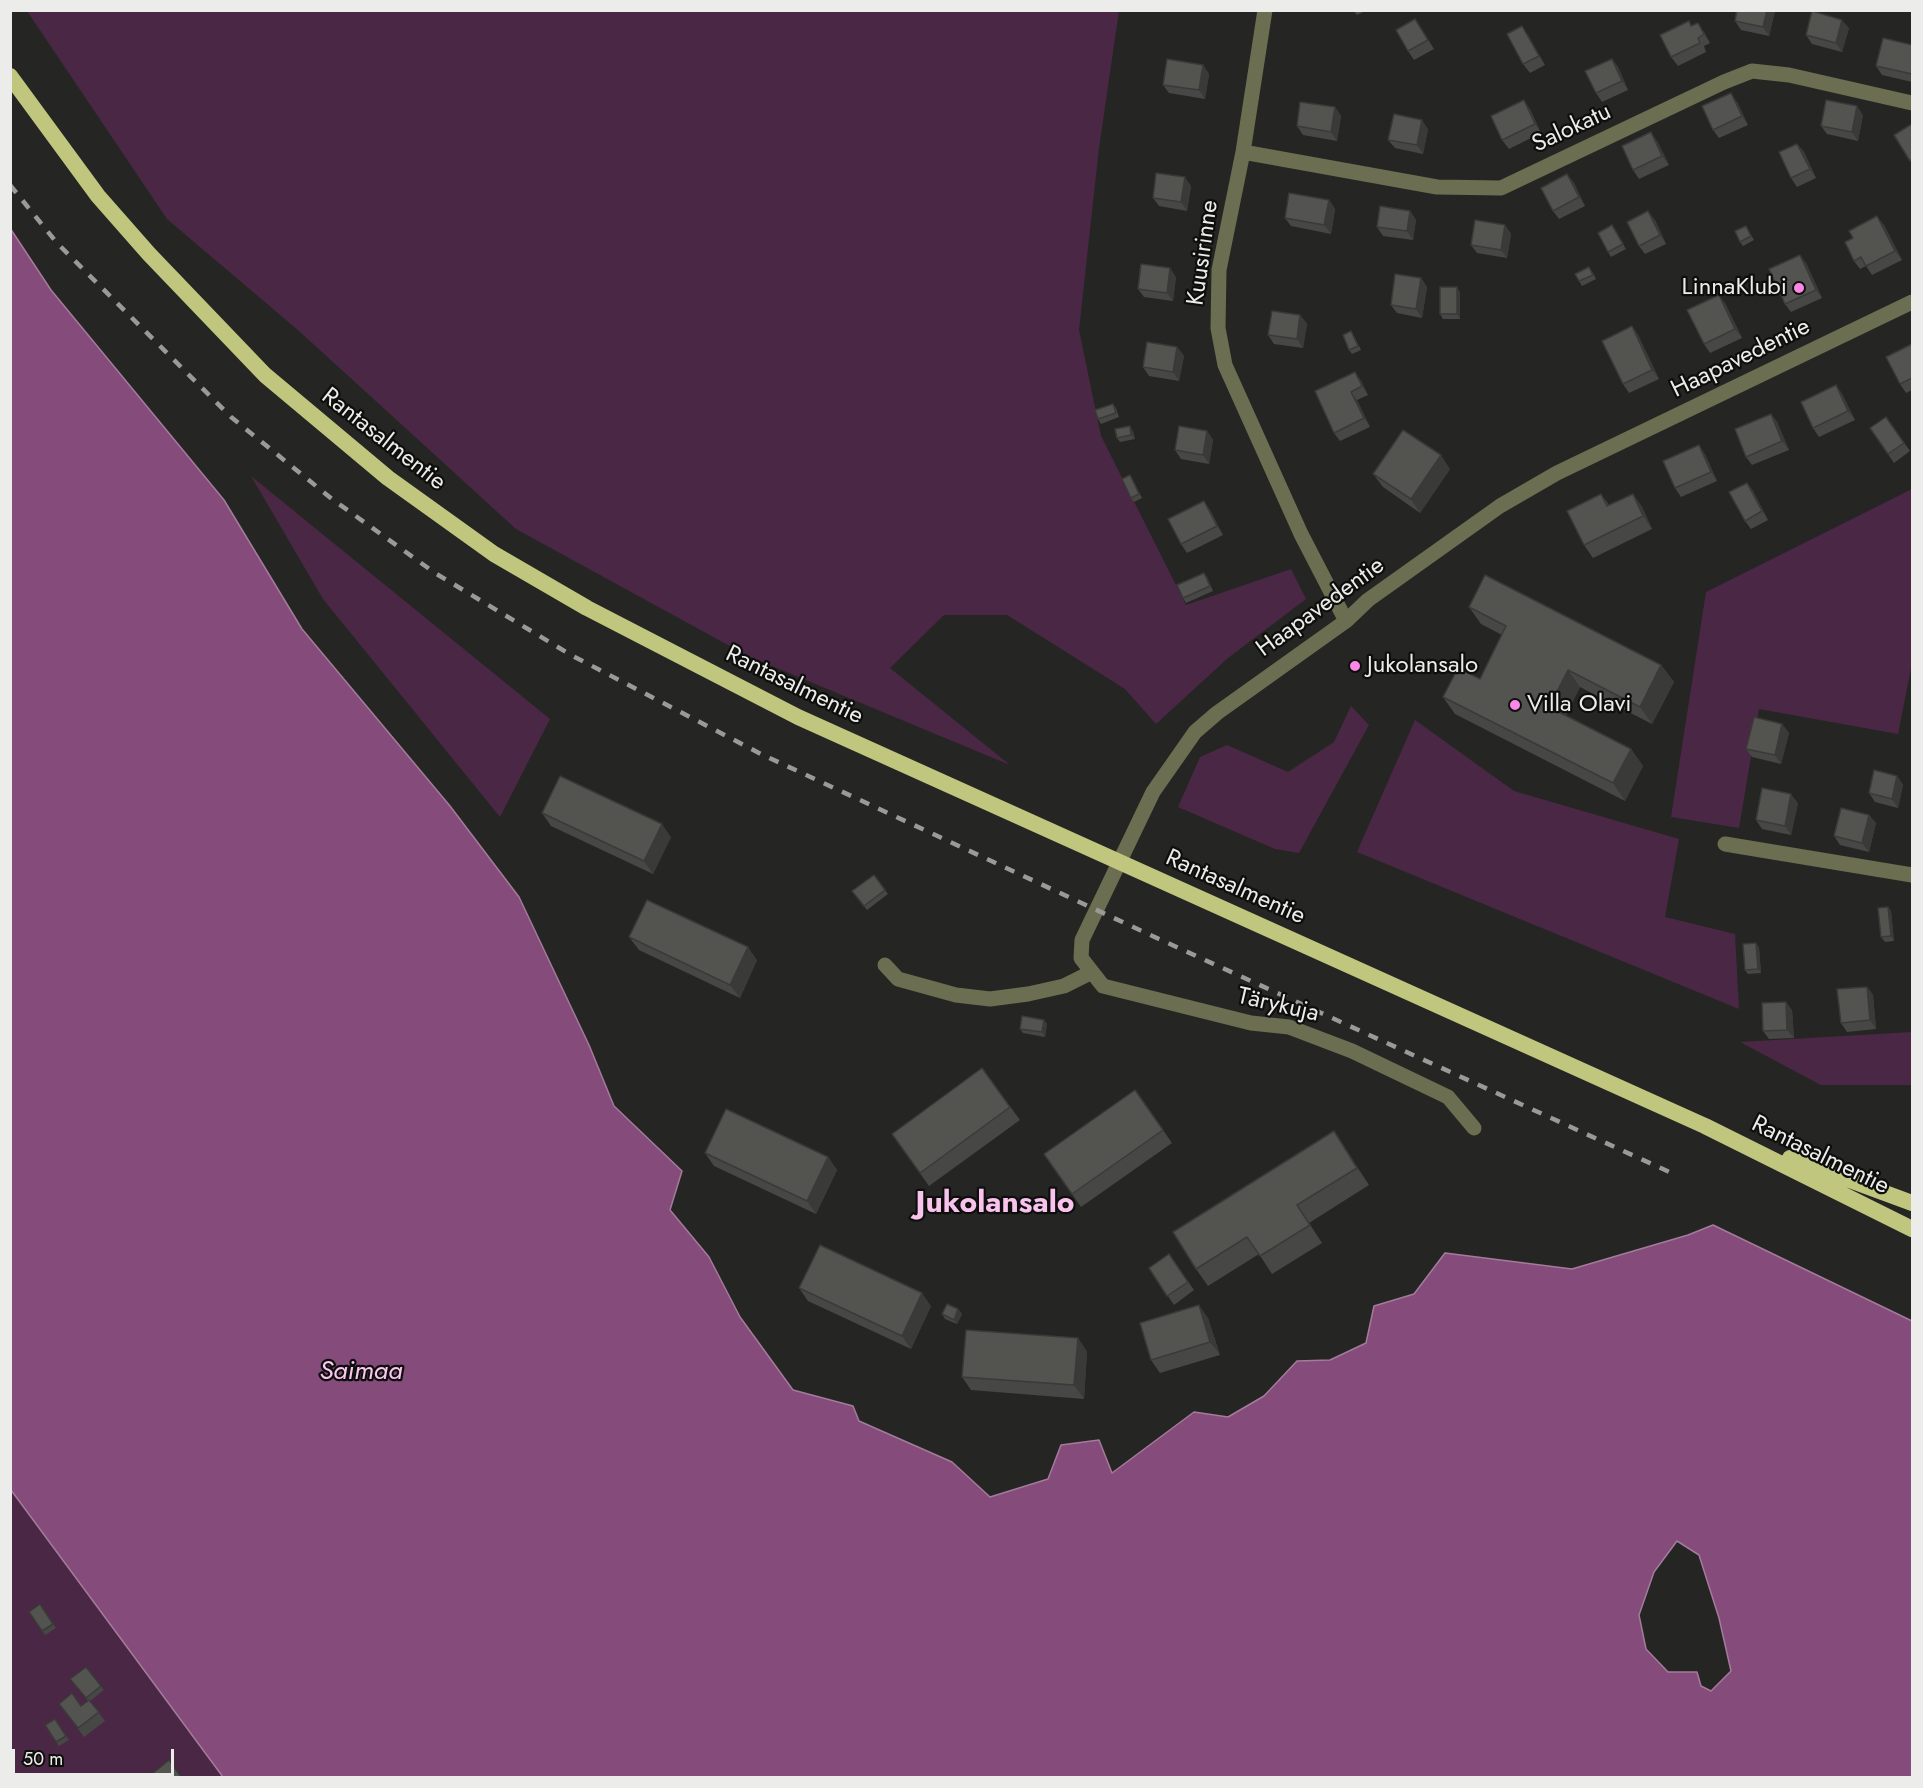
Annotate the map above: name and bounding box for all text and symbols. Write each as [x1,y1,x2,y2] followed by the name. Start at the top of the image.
[1528,98,1616,160] street label: Salokatu
[1182,199,1226,307] street label: Kuusirinne
[1682,274,1787,302] place label: LinnaKlubi
[1792,281,1806,295] marker: LinnaKlubi
[1667,313,1815,405] street label: Haapavedentie
[315,383,451,497] street label: Rantasalmentie
[1251,552,1391,664] street label: Haapavedentie
[720,640,868,732] street label: Rantasalmentie
[1367,652,1478,680] place label: Jukolansalo
[1348,659,1362,673] marker: Jukolansalo
[1527,691,1632,719] place label: Villa Olavi
[1508,698,1522,712] marker: Villa Olavi
[1161,844,1309,932] street label: Rantasalmentie
[1234,983,1322,1029] street label: Tärykuja
[1746,1110,1894,1202] street label: Rantasalmentie
[916,1187,1074,1223] district label: Jukolansalo
[319,1357,403,1389] water label: Saimaa
[15,1737,177,1775] scale bar
[23,1746,63,1772] text: 50 m

